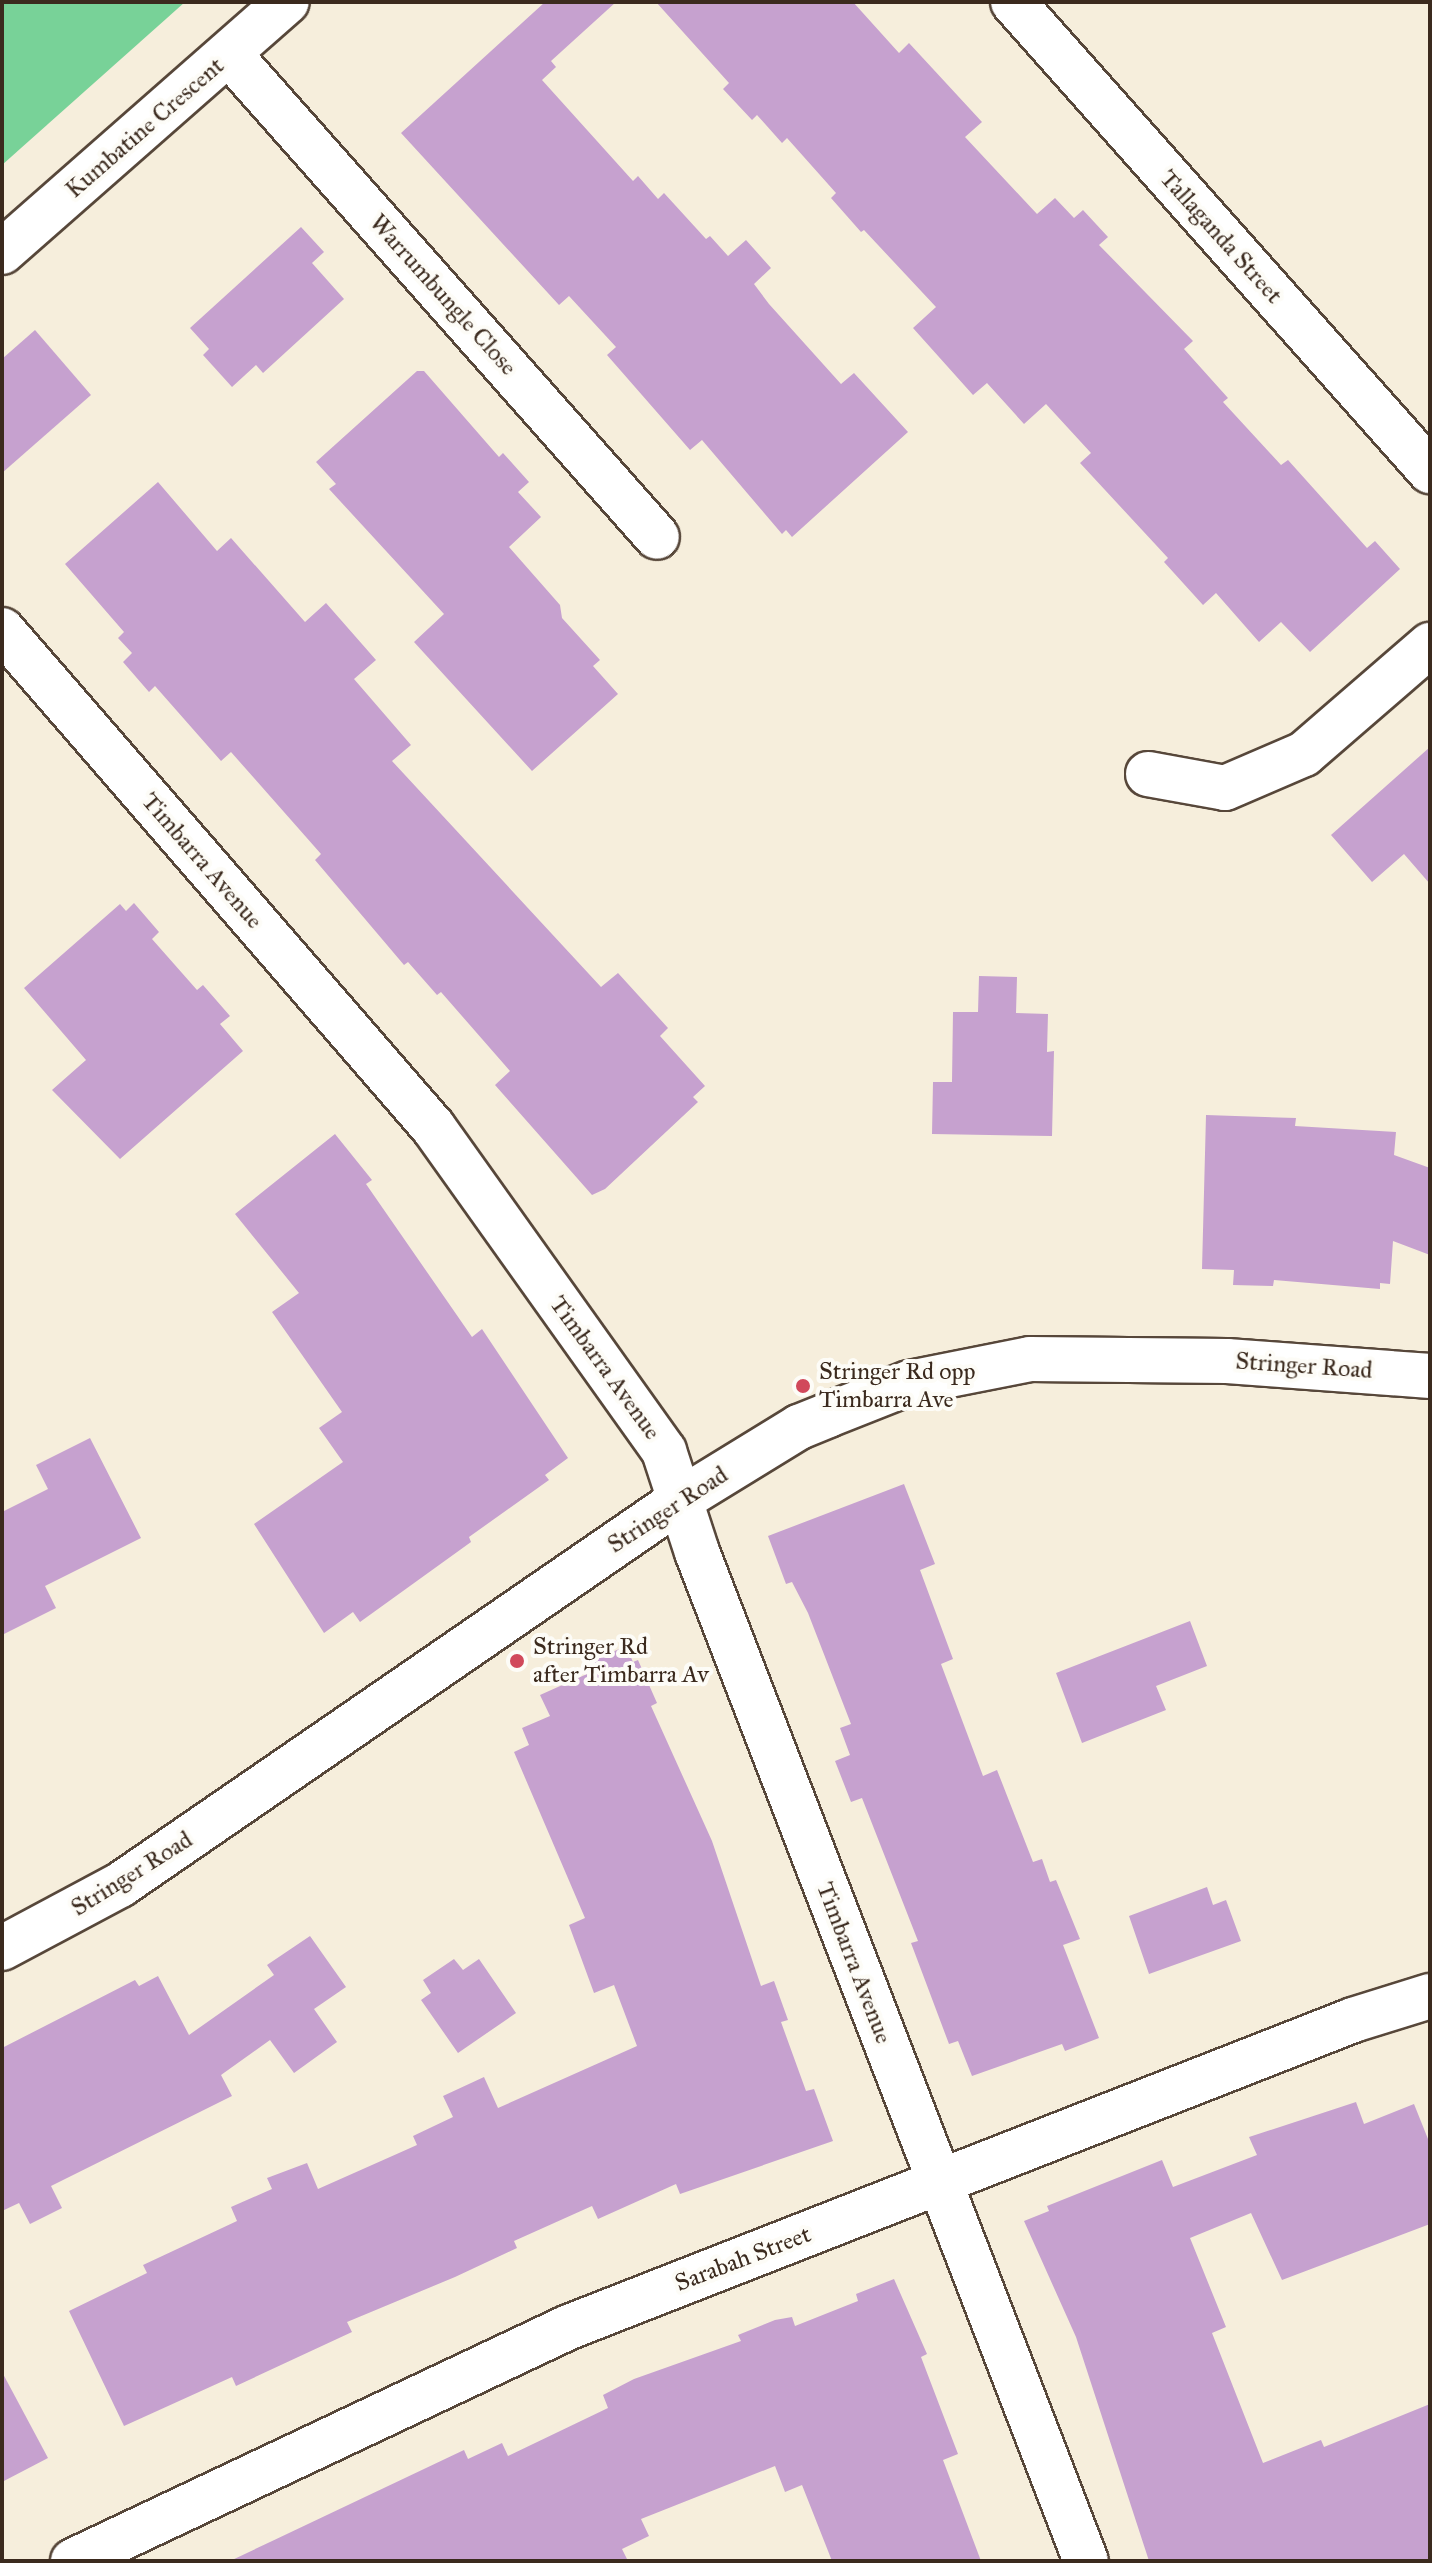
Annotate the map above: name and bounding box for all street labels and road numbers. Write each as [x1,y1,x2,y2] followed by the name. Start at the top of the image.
[60,52,230,204] street label: Kumbatine Crescent
[1154,164,1288,310] street label: Tallaganda Street
[363,209,523,381] street label: Warrumbungle Close
[135,787,269,935] street label: Timbarra Avenue
[543,1291,667,1445] street label: Timbarra Avenue
[1234,1347,1374,1385] street label: Stringer Road
[603,1461,733,1559] street label: Stringer Road
[66,1825,198,1923] street label: Stringer Road
[810,1878,898,2048] street label: Timbarra Avenue
[671,2220,815,2298] street label: Sarabah Street

